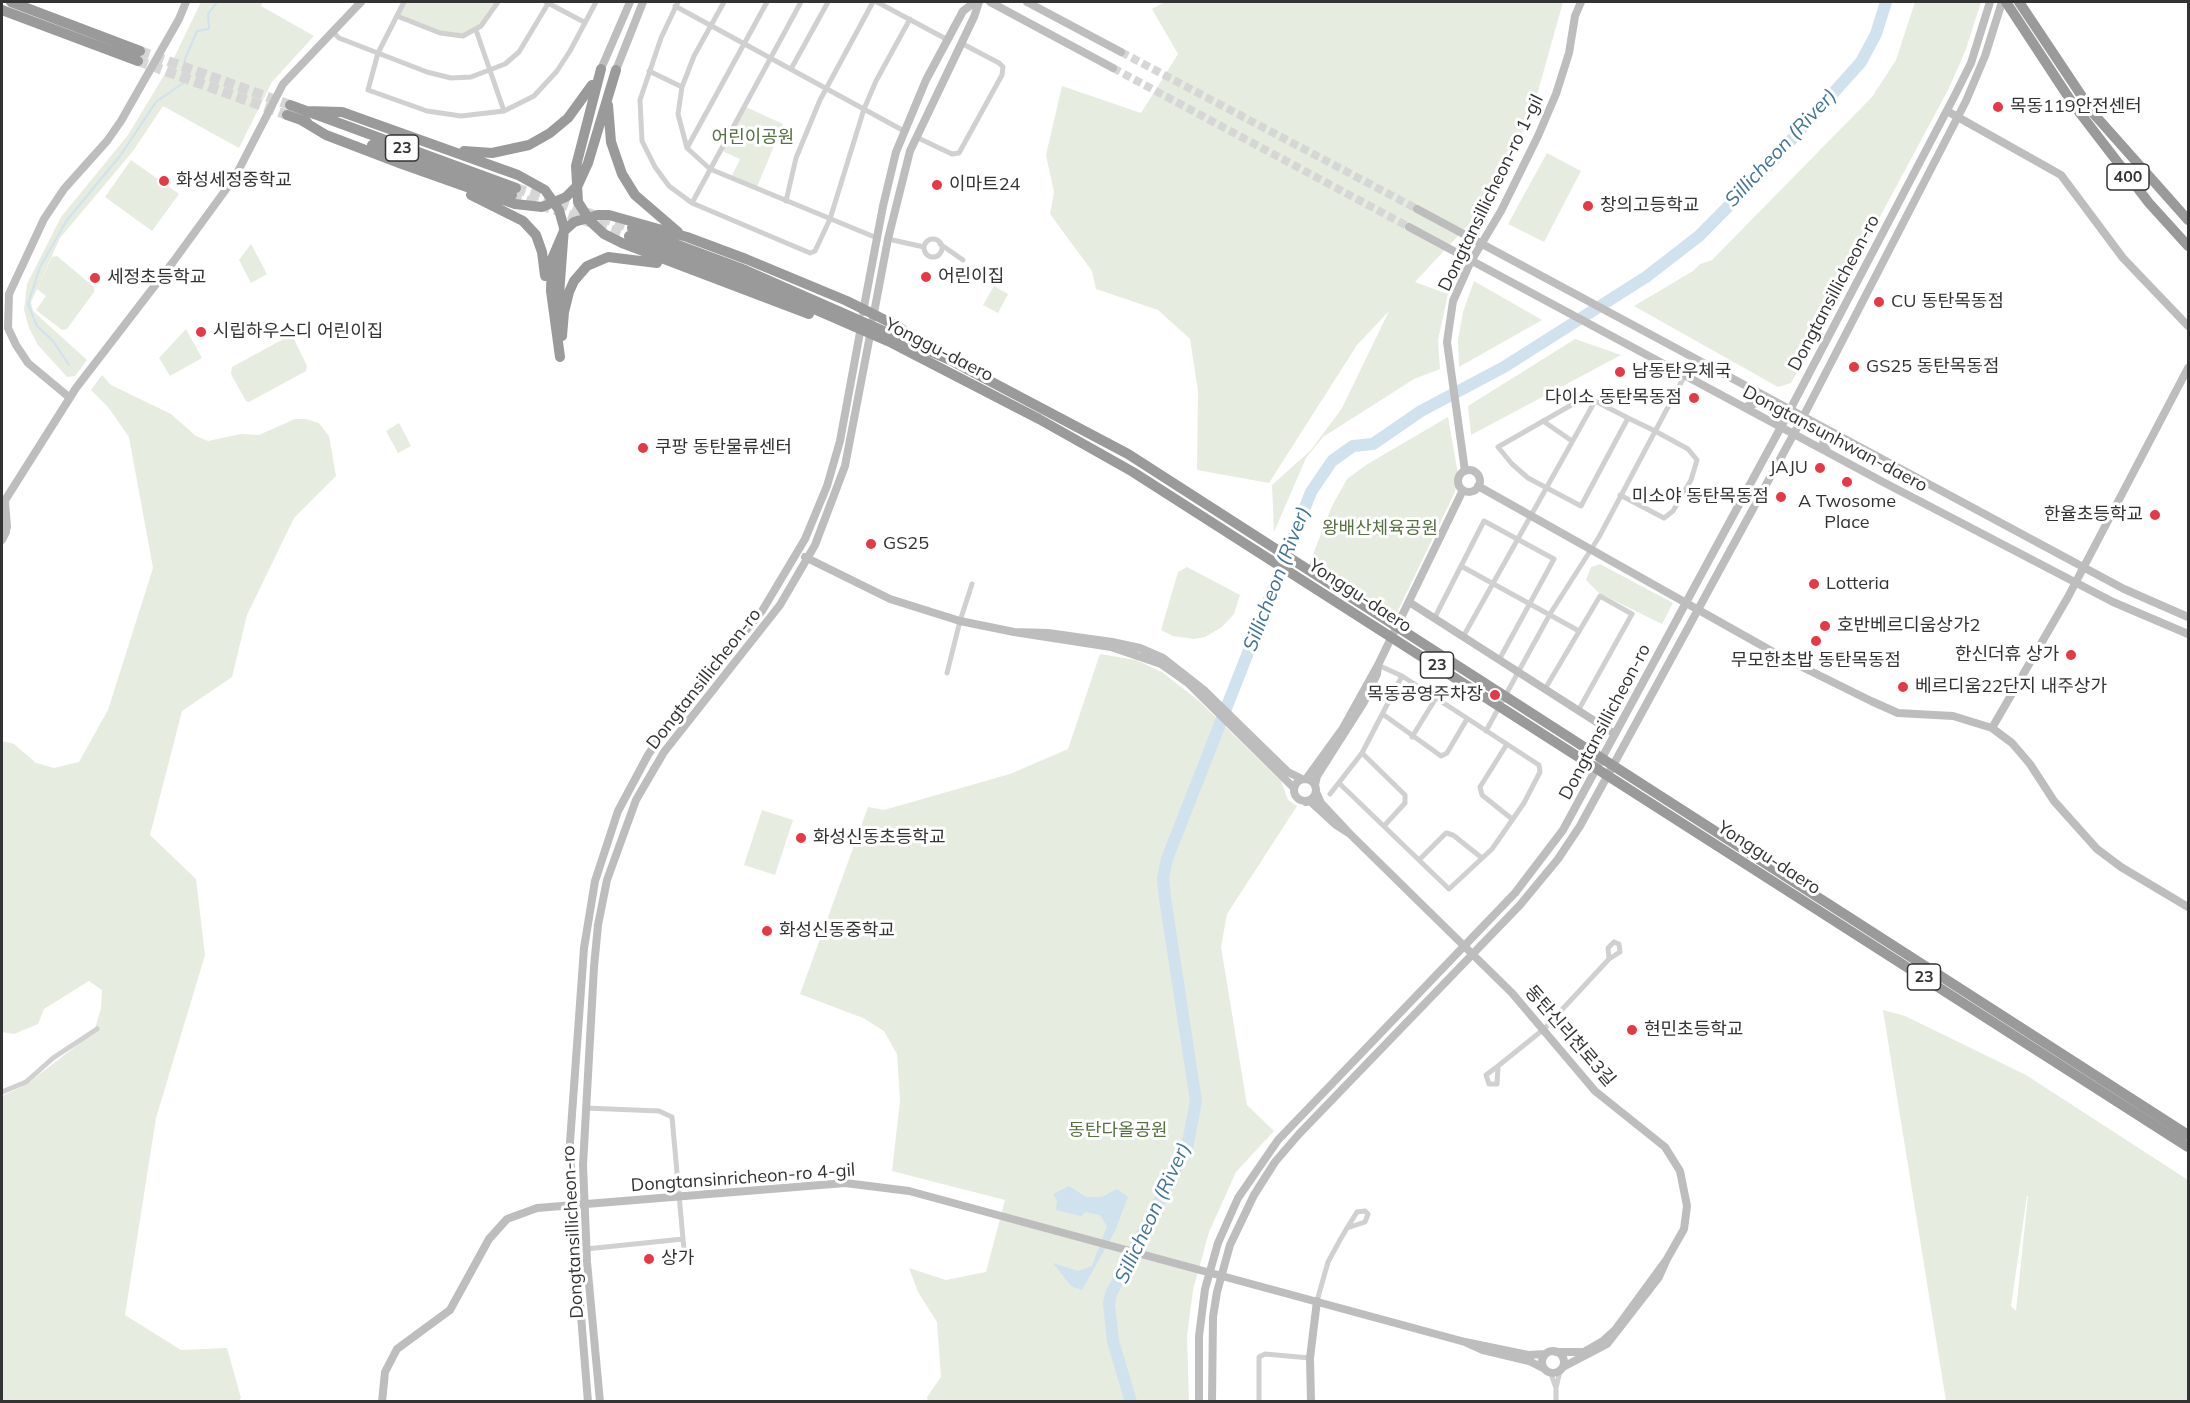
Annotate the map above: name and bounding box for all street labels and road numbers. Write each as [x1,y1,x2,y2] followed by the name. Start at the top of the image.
[1434,91,1548,295] street label: Dongtansillicheon-ro 1-gil
[386,135,418,161] road number: 23
[2107,164,2149,190] road number: 400
[1784,211,1884,375] street label: Dongtansillicheon-ro
[881,313,997,387] street label: Yonggu-daero
[1739,381,1931,497] street label: Dongtansunhwan-daero
[1304,555,1416,637] street label: Yonggu-daero
[642,604,766,754] street label: Dongtansillicheon-ro
[1555,640,1655,804] street label: Dongtansillicheon-ro
[1420,652,1454,678] road number: 23
[1713,817,1825,899] street label: Yonggu-daero
[1908,964,1940,990] road number: 23
[1520,981,1620,1091] street label: 동탄신리천로3길
[558,1145,588,1319] street label: Dongtansillicheon-ro
[630,1159,856,1197] street label: Dongtansinricheon-ro 4-gil

